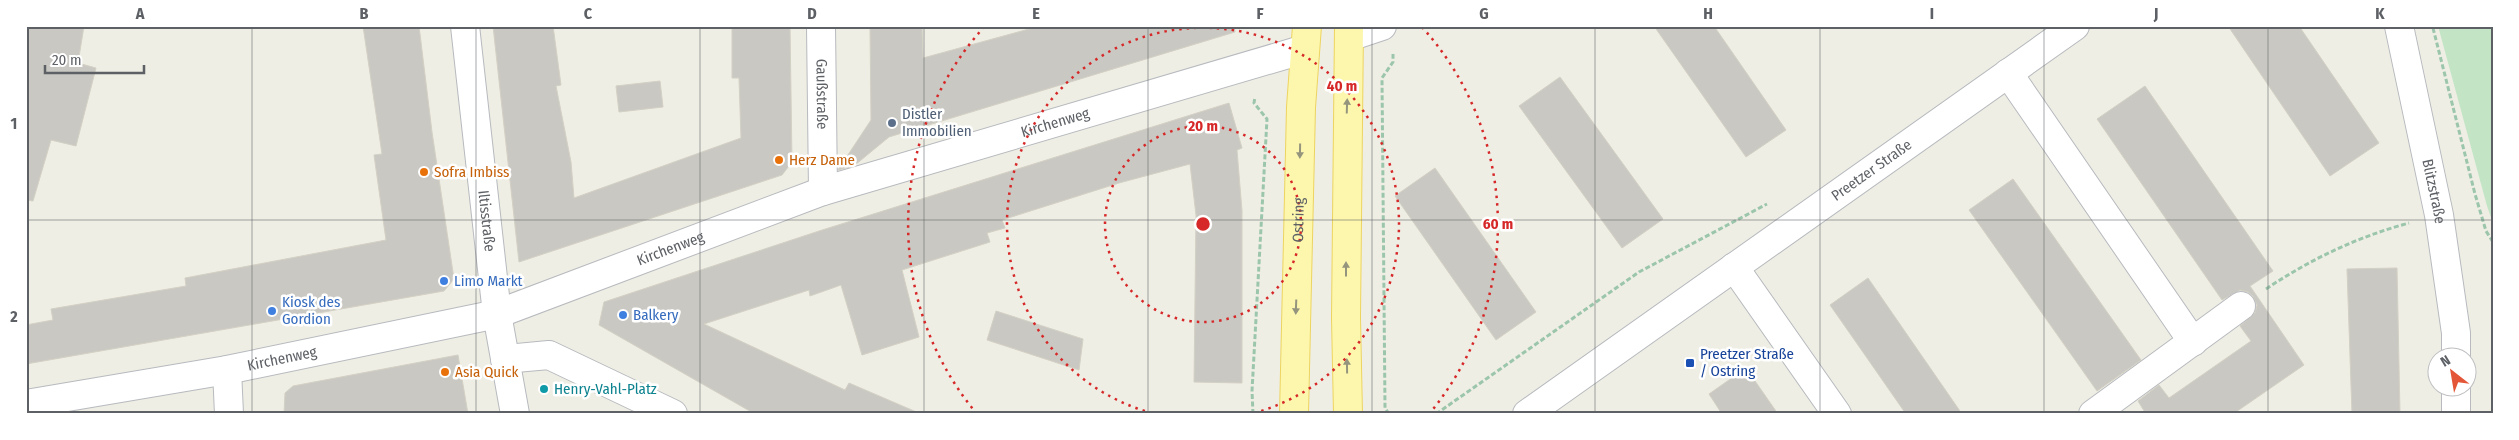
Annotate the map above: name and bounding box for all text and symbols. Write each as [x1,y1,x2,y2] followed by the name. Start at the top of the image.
[135,4,145,23] text: A
[360,4,369,23] text: B
[584,4,593,23] text: C
[807,4,817,23] text: D
[1032,4,1040,23] text: E
[1256,4,1264,23] text: F
[1479,4,1489,23] text: G
[1703,4,1713,23] text: H
[1930,4,1934,23] text: I
[2153,4,2158,23] text: J
[2375,4,2385,23] text: K
[45,42,144,74] scale bar
[52,51,82,69] text: 20 m
[812,59,831,129] street label: Gaußstraße
[1327,77,1357,95] text: 40 m
[1344,98,1352,114] one-way arrow
[1019,104,1091,141] street label: Kirchenweg
[902,105,972,140] place label: Distler Immobilien
[11,114,17,133] text: 1
[886,117,898,129] marker: Distler Immobilien
[1187,117,1218,135] text: 20 m
[1828,136,1915,205] street label: Preetzer Straße
[1296,143,1304,159] one-way arrow
[789,151,855,169] place label: Herz Dame
[773,154,785,166] marker: Herz Dame
[2418,157,2449,225] street label: Blitzstraße
[434,163,509,181] place label: Sofra Imbiss
[418,166,430,178] marker: Sofra Imbiss
[474,189,499,252] street label: Iltisstraße
[1289,197,1308,243] street label: Ostring
[1194,215,1212,233] centre of rings
[1483,215,1513,233] text: 60 m
[634,228,707,269] street label: Kirchenweg
[1342,261,1350,277] one-way arrow
[454,272,523,290] place label: Limo Markt
[438,275,450,287] marker: Limo Markt
[282,293,340,328] place label: Kiosk des Gordion
[1292,300,1300,316] one-way arrow
[266,305,278,317] marker: Kiosk des Gordion
[633,306,679,324] place label: Balkery
[9,307,18,326] text: 2
[617,309,629,321] marker: Balkery
[246,343,318,375] street label: Kirchenweg
[1700,345,1794,380] place label: Preetzer Straße / Ostring
[2426,348,2476,398] north arrow
[2438,352,2454,371] text: N
[1342,357,1350,373] one-way arrow
[1684,357,1696,369] marker: Preetzer Straße / Ostring
[455,363,518,381] place label: Asia Quick
[439,366,451,378] marker: Asia Quick
[554,380,657,398] place label: Henry-Vahl-Platz
[538,383,550,395] marker: Henry-Vahl-Platz

